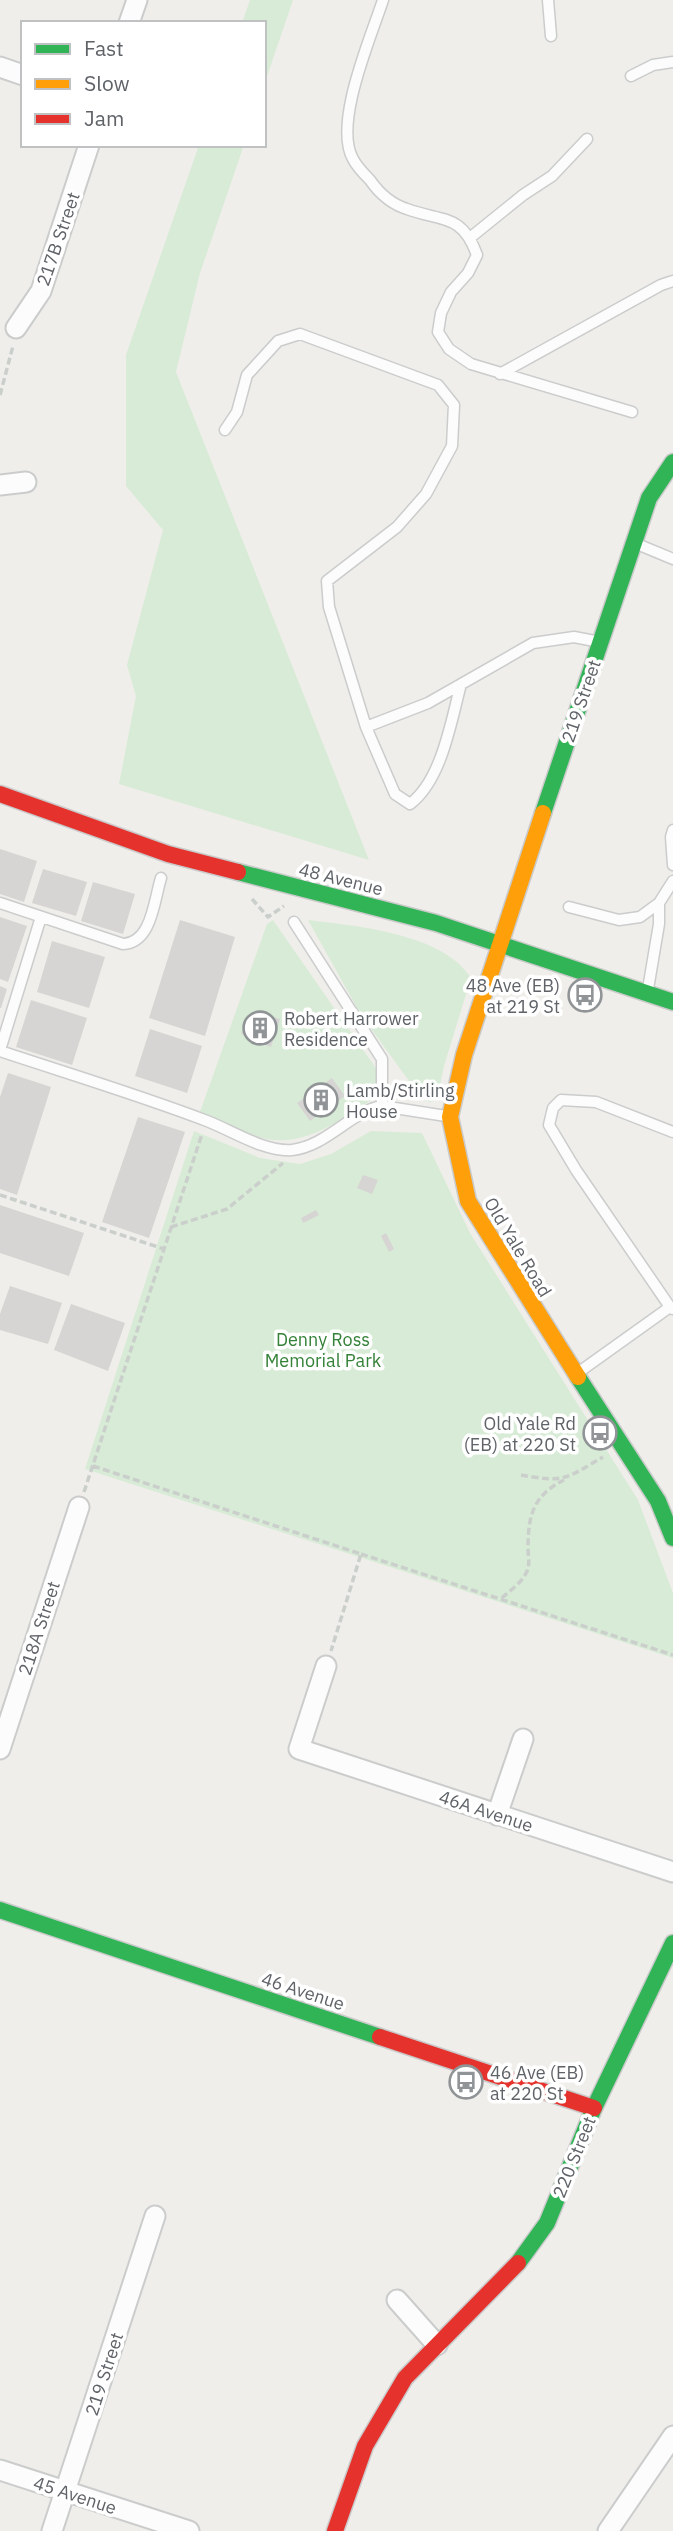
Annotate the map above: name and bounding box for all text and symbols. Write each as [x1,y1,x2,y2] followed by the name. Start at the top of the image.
[21,21,266,147] legend
[84,34,124,62] text: Fast
[84,69,130,97] text: Slow
[84,104,124,132] text: Jam
[31,189,85,289] street label: 217B Street
[556,657,606,745] street label: 219 Street
[297,857,386,901] street label: 48 Avenue
[466,974,560,1018] place label: 48 Ave (EB) at 219 St
[566,976,604,1014] bus stop icon: 48 Ave (EB) at 219 St
[284,1007,419,1051] place label: Robert Harrower Residence
[241,1009,279,1047] building icon: Robert Harrower Residence
[346,1079,455,1123] place label: Lamb/Stirling House
[302,1081,340,1119] building icon: Lamb/Stirling House
[479,1193,557,1301] street label: Old Yale Road
[265,1328,382,1372] park label: Denny Ross Memorial Park
[464,1412,576,1456] place label: Old Yale Rd (EB) at 220 St
[581,1414,619,1452] bus stop icon: Old Yale Rd (EB) at 220 St
[13,1578,65,1678] street label: 218A Street
[436,1785,536,1837] street label: 46A Avenue
[259,1967,348,2015] street label: 46 Avenue
[490,2061,584,2105] place label: 46 Ave (EB) at 220 St
[447,2063,485,2101] bus stop icon: 46 Ave (EB) at 220 St
[547,2113,601,2201] street label: 220 Street
[80,2330,128,2418] street label: 219 Street
[31,2471,120,2519] street label: 45 Avenue

